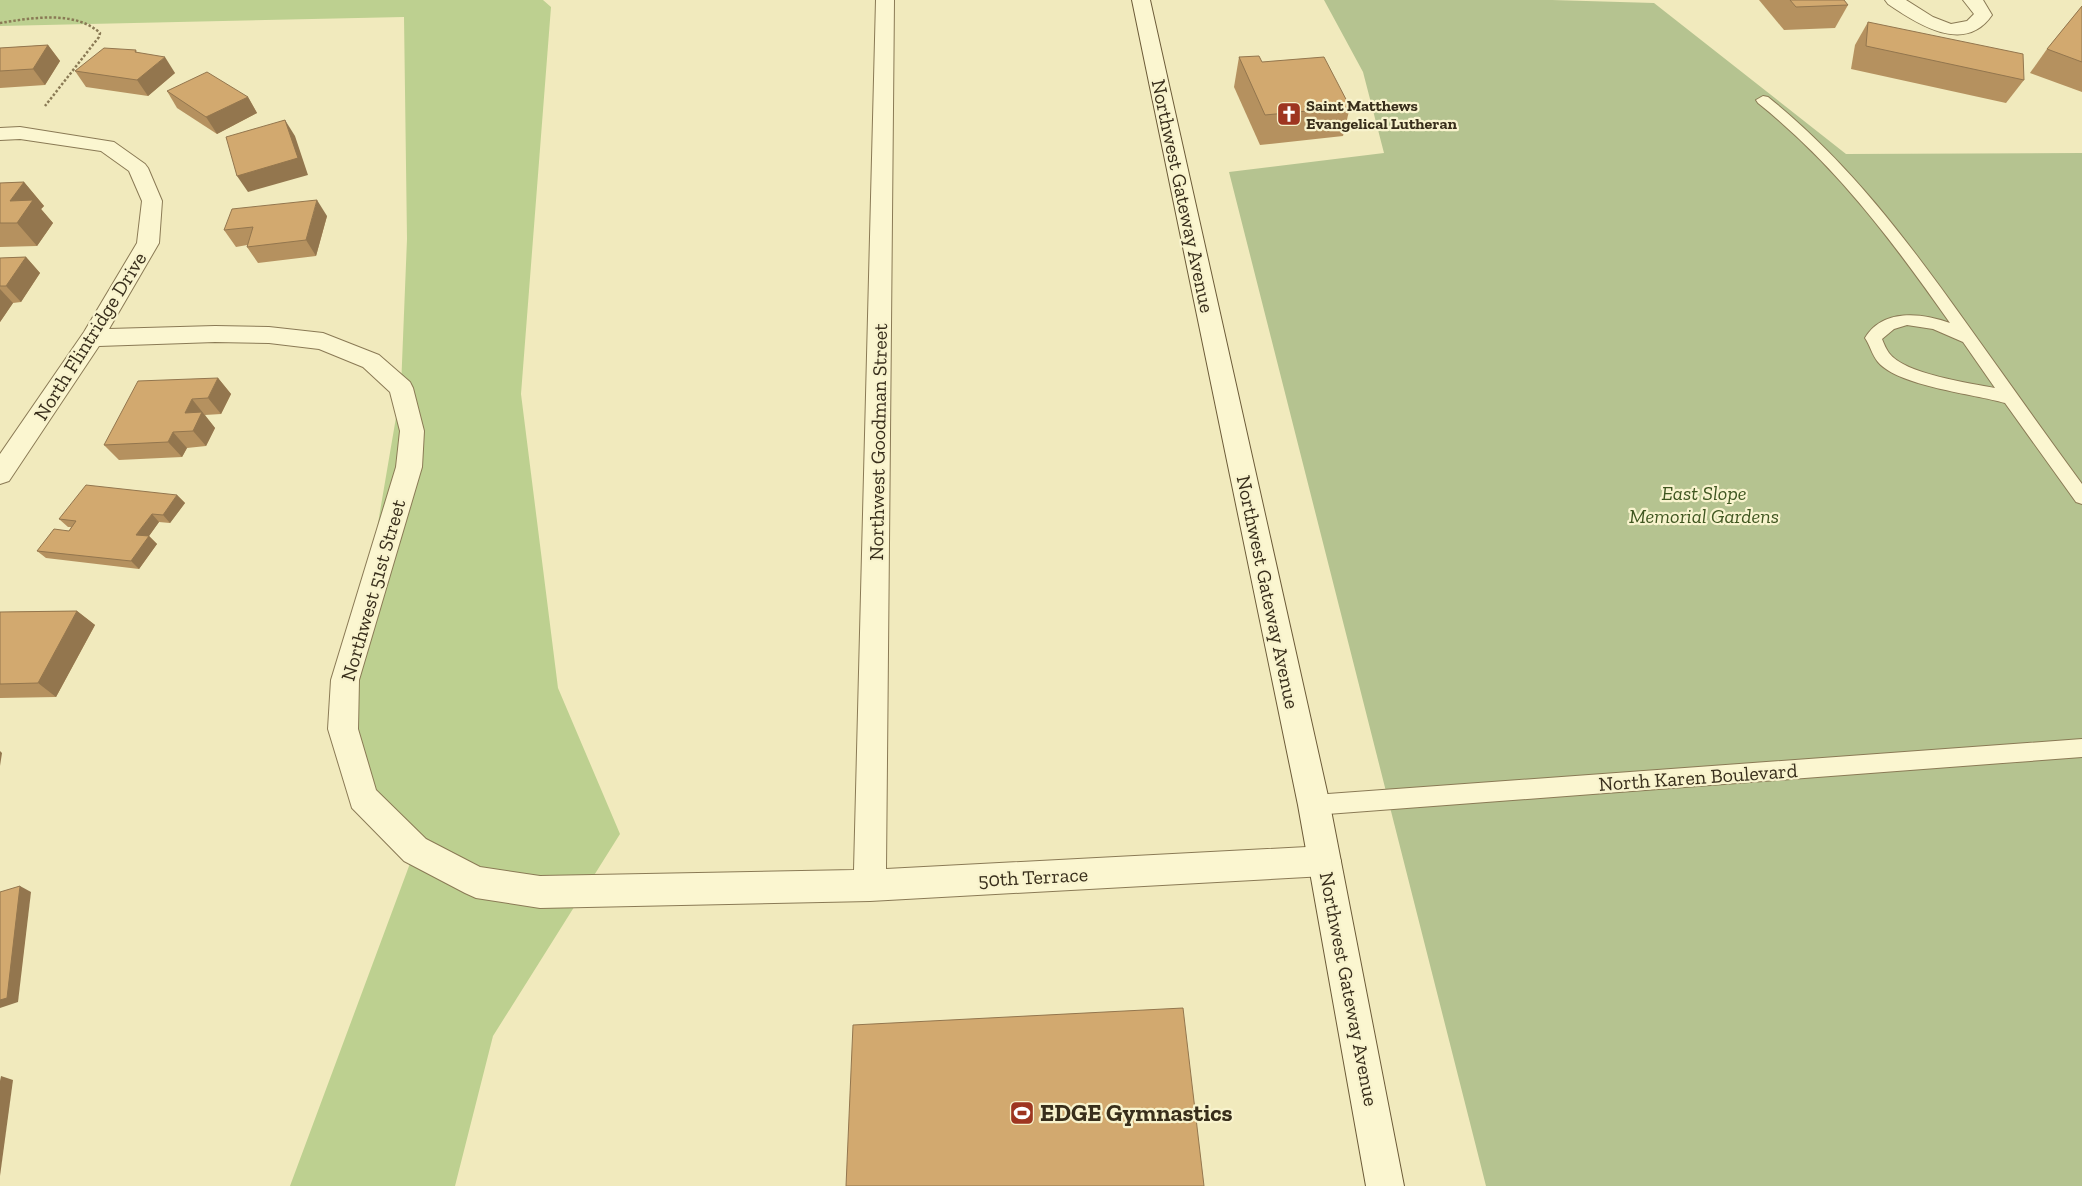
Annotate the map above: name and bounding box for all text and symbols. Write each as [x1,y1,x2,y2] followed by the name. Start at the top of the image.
[1147,77,1219,315] street label: Northwest Gateway Avenue
[1306,96,1457,133] place label: Saint Matthews Evangelical Lutheran
[1276,101,1302,127] church icon: Saint Matthews Evangelical Lutheran
[28,247,152,425] street label: North Flintridge Drive
[864,323,892,561] street label: Northwest Goodman Street
[1232,473,1304,711] street label: Northwest Gateway Avenue
[1629,481,1779,528] park label: East Slope Memorial Gardens
[336,496,411,684] street label: Northwest 51st Street
[1598,758,1798,796] street label: North Karen Boulevard
[977,862,1089,892] street label: 50th Terrace
[1314,870,1384,1108] street label: Northwest Gateway Avenue
[1040,1098,1233,1127] place label: EDGE Gymnastics
[1009,1100,1035,1126] sports icon: EDGE Gymnastics

